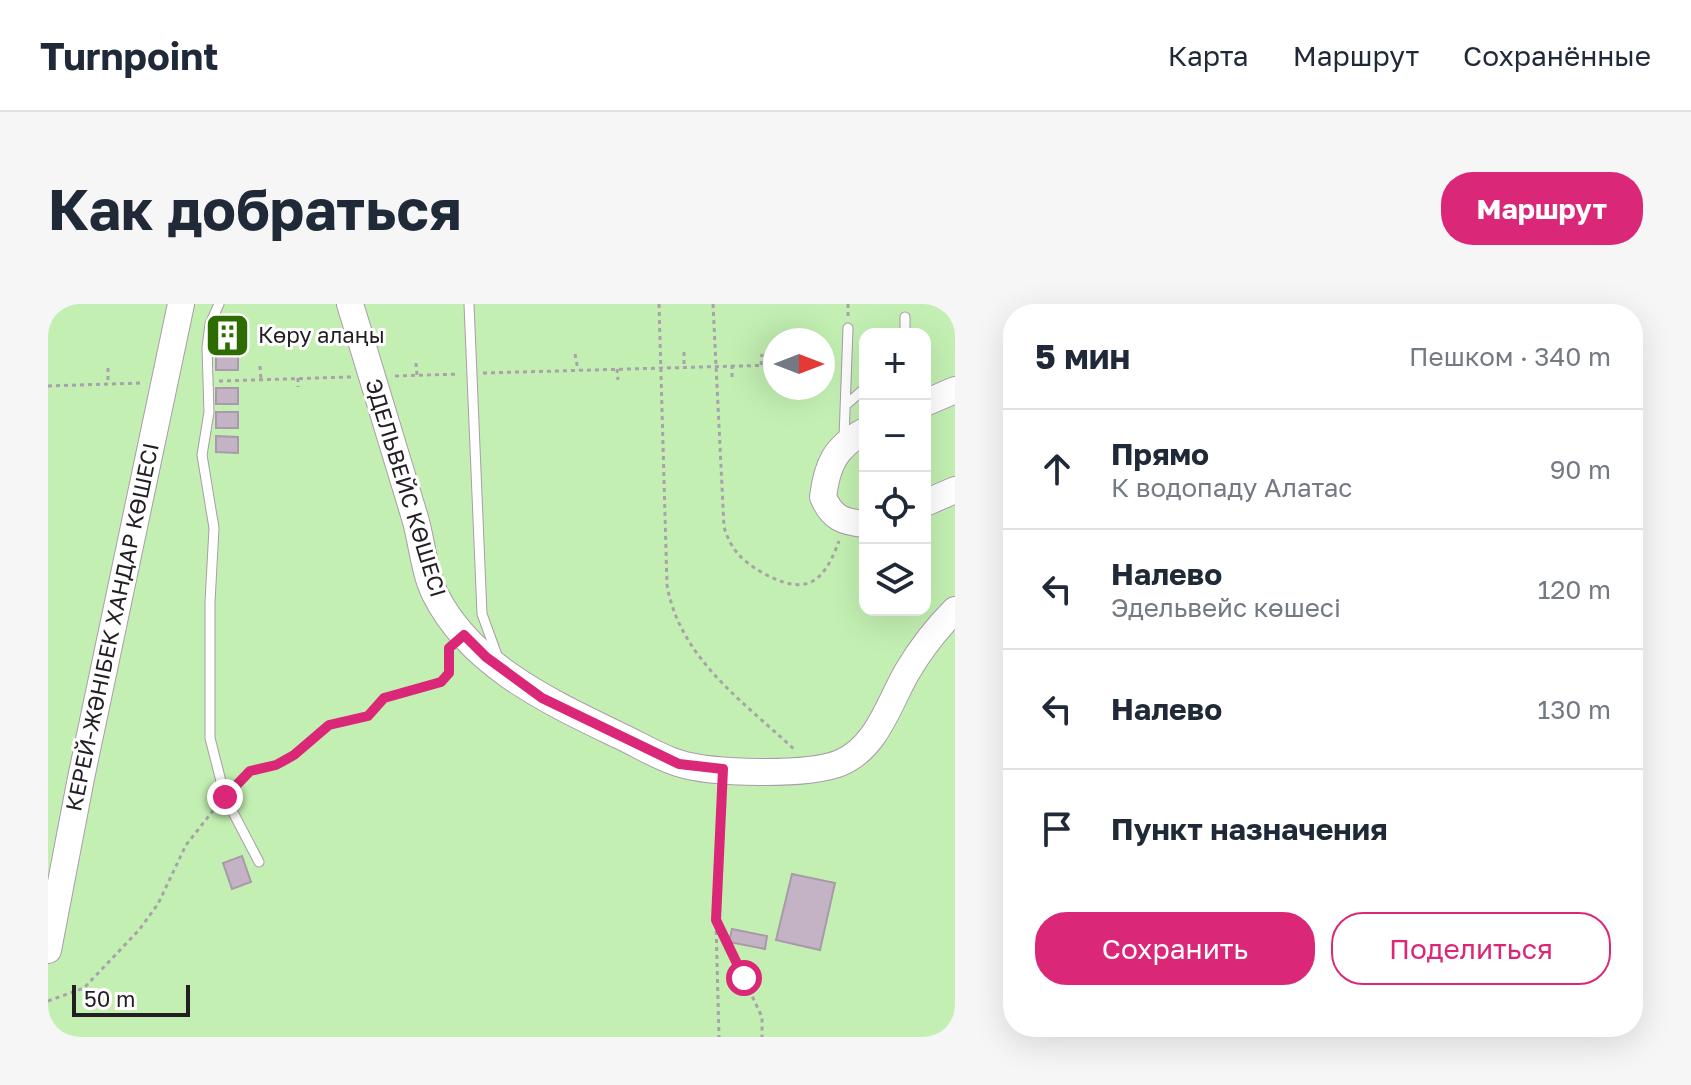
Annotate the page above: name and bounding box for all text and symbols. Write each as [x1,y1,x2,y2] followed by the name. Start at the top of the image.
[40,33,218,78] text: Turnpoint
[1168,39,1249,72] text: Карта
[1293,39,1419,72] text: Маршрут
[1463,39,1651,72] text: Сохранённые
[1441,172,1643,245] button: Маршрут
[48,175,462,242] text: Как добраться
[203,311,251,359] building icon: Көру алаңы
[258,321,385,348] place label: Көру алаңы
[763,328,835,400] north arrow
[859,328,931,616] map controls
[859,328,931,400] button: +
[1035,336,1130,376] text: 5 мин
[1409,341,1611,372] text: Пешком · 340 m
[360,375,453,600] street label: ЭДЕЛЬВЕЙС КӨШЕСІ
[859,400,931,472] button: −
[1111,436,1209,472] text: Прямо
[59,440,164,814] street label: КЕРЕЙ-ЖӘНІБЕК ХАНДАР КӨШЕСІ
[1035,447,1079,491] icon: ahead
[1550,454,1611,485] text: 90 m
[859,472,931,544] button: locate
[1111,472,1353,503] text: К водопаду Алатас
[859,544,931,616] button: layers
[1111,556,1222,592] text: Налево
[1035,567,1079,611] icon: left
[1538,574,1611,605] text: 120 m
[1111,592,1341,623] text: Эдельвейс көшесі
[1035,687,1079,731] icon: left
[1111,691,1222,727] text: Налево
[1538,694,1611,725] text: 130 m
[207,779,243,815] route end
[1035,807,1079,851] icon: arrive
[1111,811,1388,847] text: Пункт назначения
[1035,912,1315,985] button: Сохранить
[1331,912,1611,985] button: Поделиться
[726,960,762,996] route start
[72,981,190,1017] scale bar
[84,985,135,1012] text: 50 m

